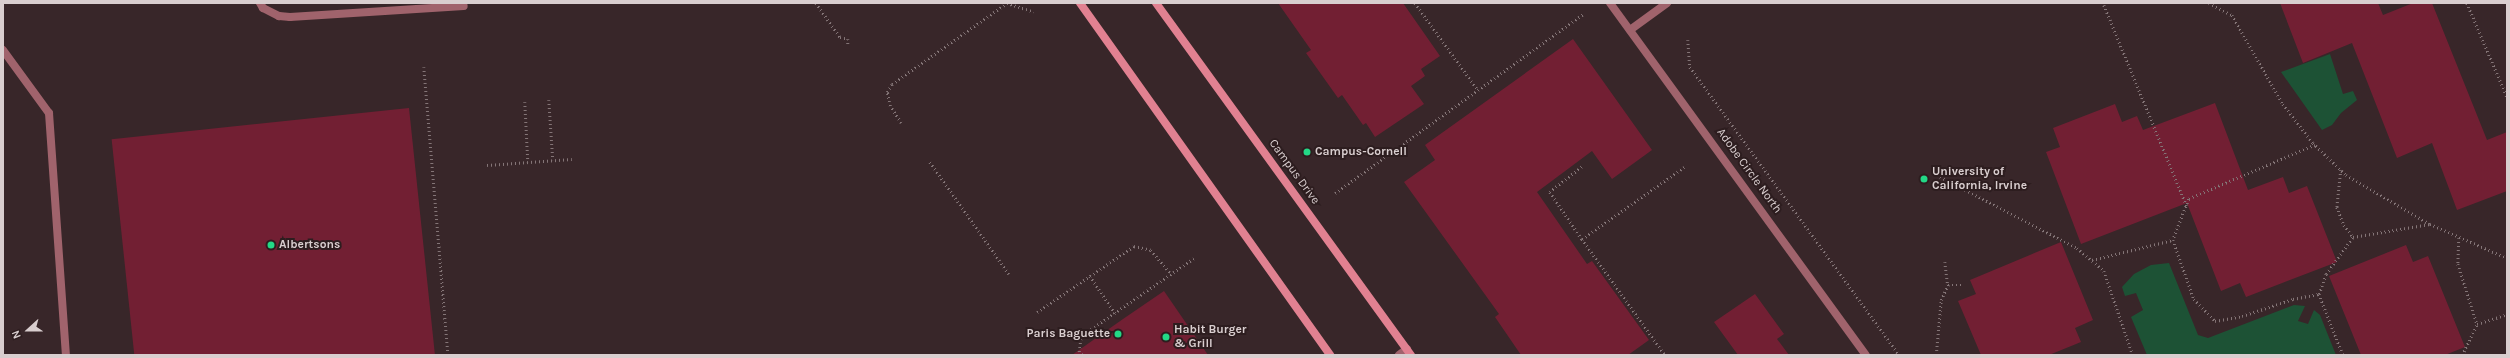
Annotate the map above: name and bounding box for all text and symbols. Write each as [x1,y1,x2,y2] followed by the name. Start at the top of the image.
[1713,126,1785,216] street label: Adobe Circle North
[1266,137,1322,207] street label: Campus Drive
[1315,145,1407,159] place label: Campus-Cornell
[1302,147,1312,157] marker: Campus-Cornell
[1932,165,2027,193] place label: University of California, Irvine
[1919,174,1929,184] marker: University of California, Irvine
[279,238,340,252] place label: Albertsons
[266,240,276,250] marker: Albertsons
[8,310,48,350] north arrow
[1174,323,1247,351] place label: Habit Burger & Grill
[1027,327,1110,341] place label: Paris Baguette
[9,328,24,340] text: N
[1113,329,1123,339] marker: Paris Baguette
[1161,332,1171,342] marker: Habit Burger & Grill

